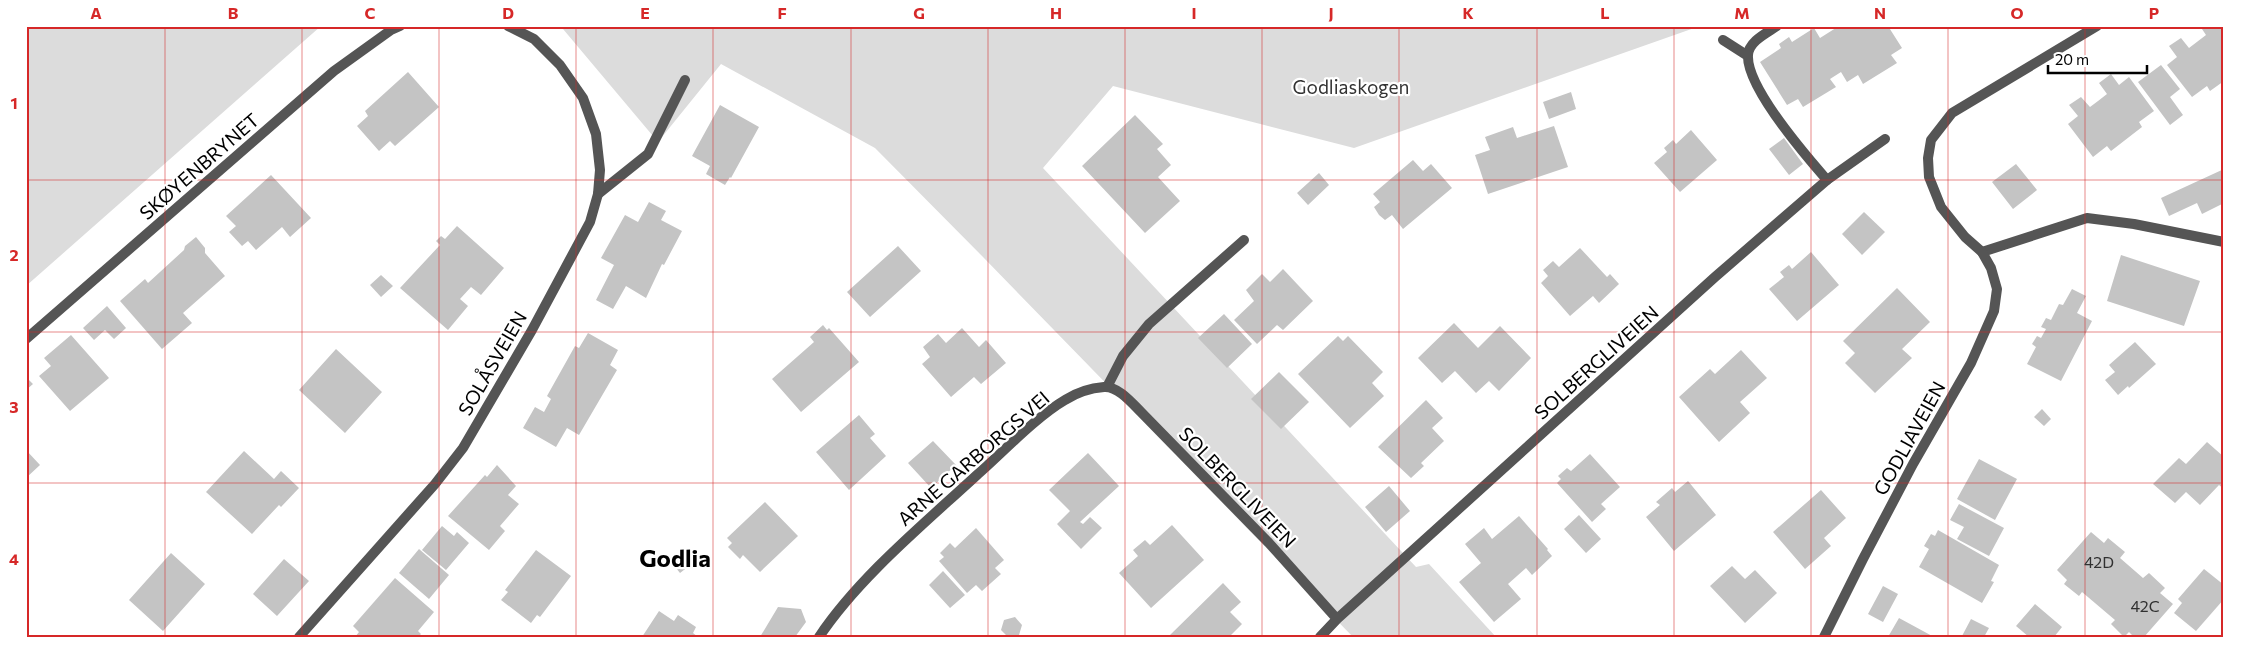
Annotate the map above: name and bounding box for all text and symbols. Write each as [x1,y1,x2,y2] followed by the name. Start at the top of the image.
[90,3,102,22] text: A
[228,3,239,22] text: B
[365,3,376,22] text: C
[502,3,514,22] text: D
[640,3,650,22] text: E
[777,3,787,22] text: F
[913,3,925,22] text: G
[1050,3,1062,22] text: H
[1191,3,1197,22] text: I
[1328,3,1334,22] text: J
[1462,3,1474,22] text: K
[1600,3,1610,22] text: L
[1734,3,1750,22] text: M
[1874,3,1886,22] text: N
[2010,3,2024,22] text: O
[2149,3,2159,22] text: P
[2048,42,2146,74] scale bar
[2055,50,2089,68] text: 20 m
[1293,75,1409,98] park label: Godliaskogen
[10,93,18,112] text: 1
[135,108,263,224] street label: SKØYENBRYNET
[9,245,19,264] text: 2
[1529,300,1663,424] street label: SOLBERGLIVEIEN
[452,306,531,419] street label: SOLÅSVEIEN
[1868,377,1950,499] street label: GODLIAVEIEN
[892,386,1054,530] street label: ARNE GARBORGS VEI
[9,397,19,416] text: 3
[1175,422,1301,552] street label: SOLBERGLIVEIEN
[639,543,711,572] district label: Godlia
[9,549,19,568] text: 4
[2084,552,2114,571] house number: 42D
[2130,596,2160,615] house number: 42C

